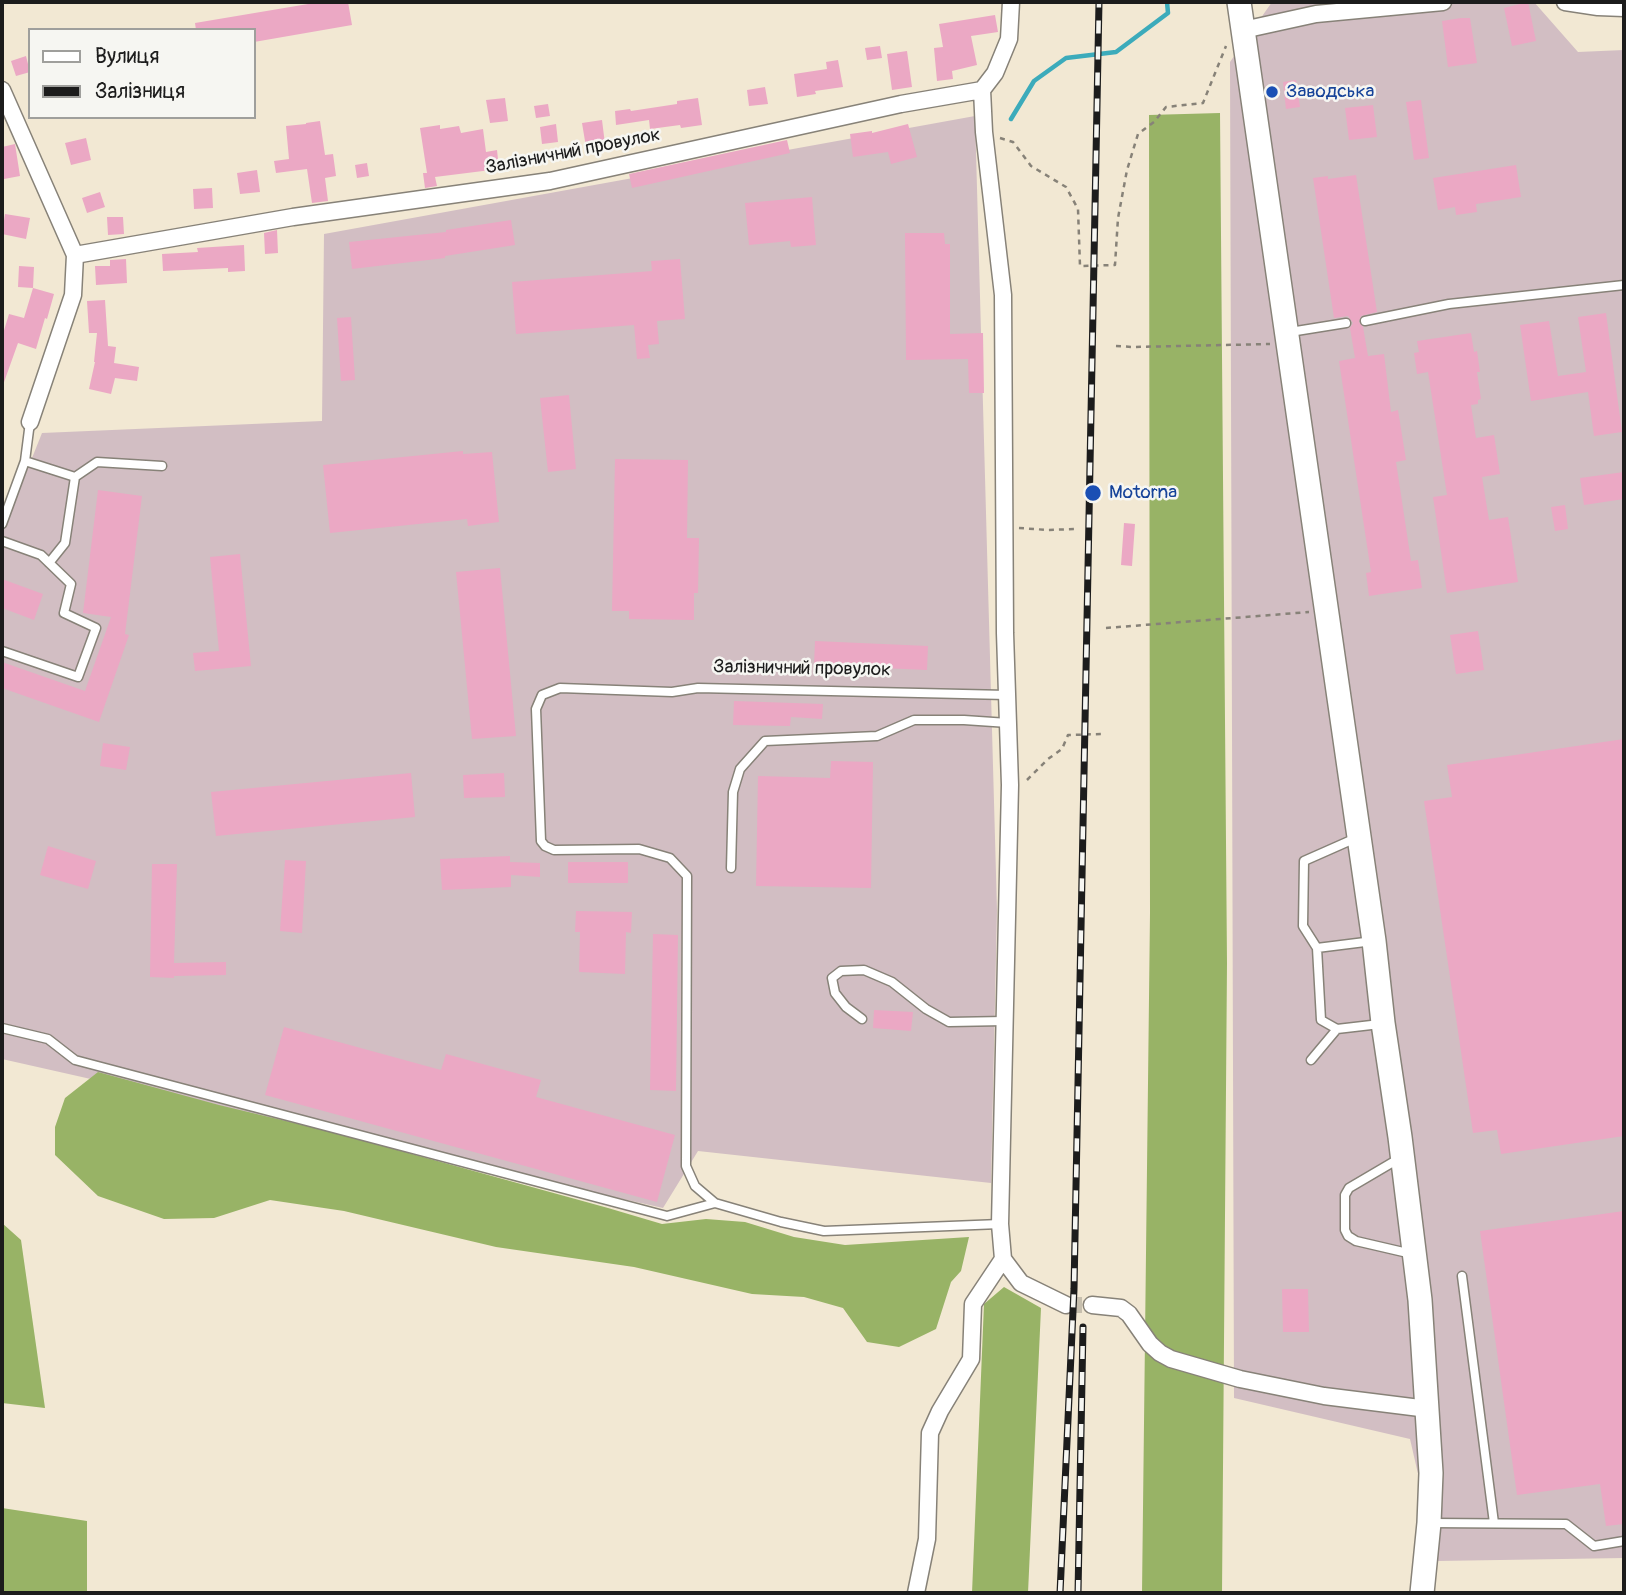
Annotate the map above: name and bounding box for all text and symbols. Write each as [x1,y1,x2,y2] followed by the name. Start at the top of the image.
[28,28,256,119] legend
[95,43,159,70] text: Вулиця
[95,78,185,105] text: Залізниця
[1286,81,1374,103] place label: Заводська
[1264,84,1280,100] marker: Заводська
[484,124,662,180] street label: Залізничний провулок
[1109,482,1177,504] place label: Motorna
[1083,483,1103,503] marker: Motorna
[713,656,891,682] street label: Залізничний провулок

